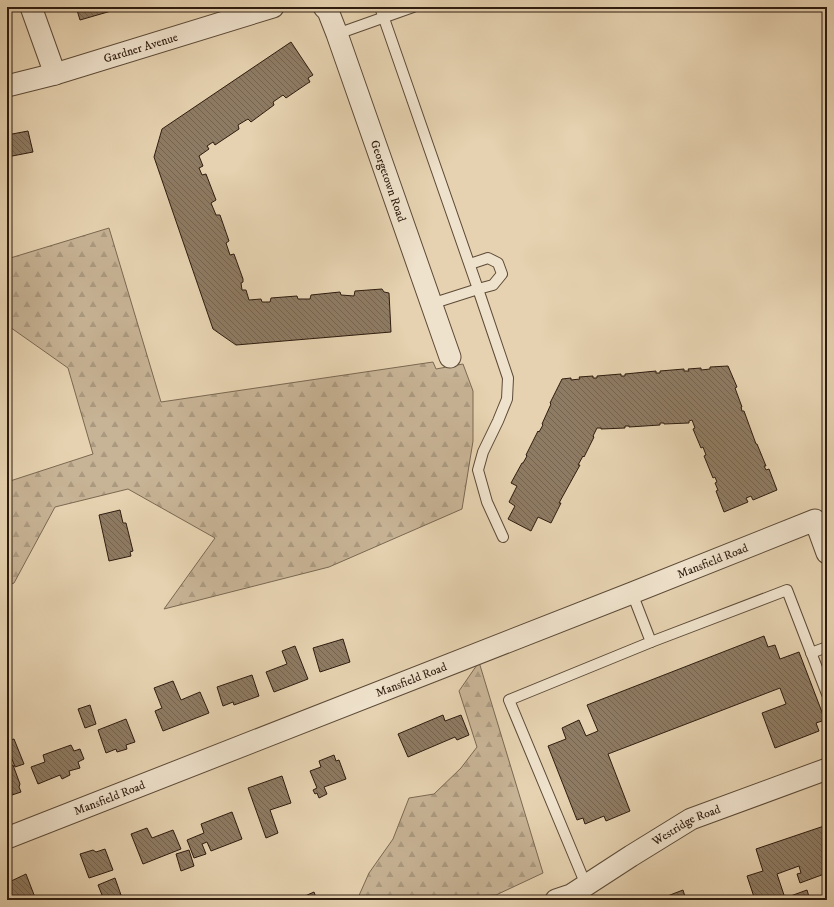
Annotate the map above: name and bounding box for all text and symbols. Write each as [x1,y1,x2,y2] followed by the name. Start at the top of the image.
[102,29,180,66] street label: Gardner Avenue
[367,138,410,224] street label: Georgetown Road
[675,540,750,582] street label: Mansfield Road
[373,659,449,700] street label: Mansfield Road
[72,777,147,819] street label: Mansfield Road
[648,801,722,849] street label: Westridge Road

